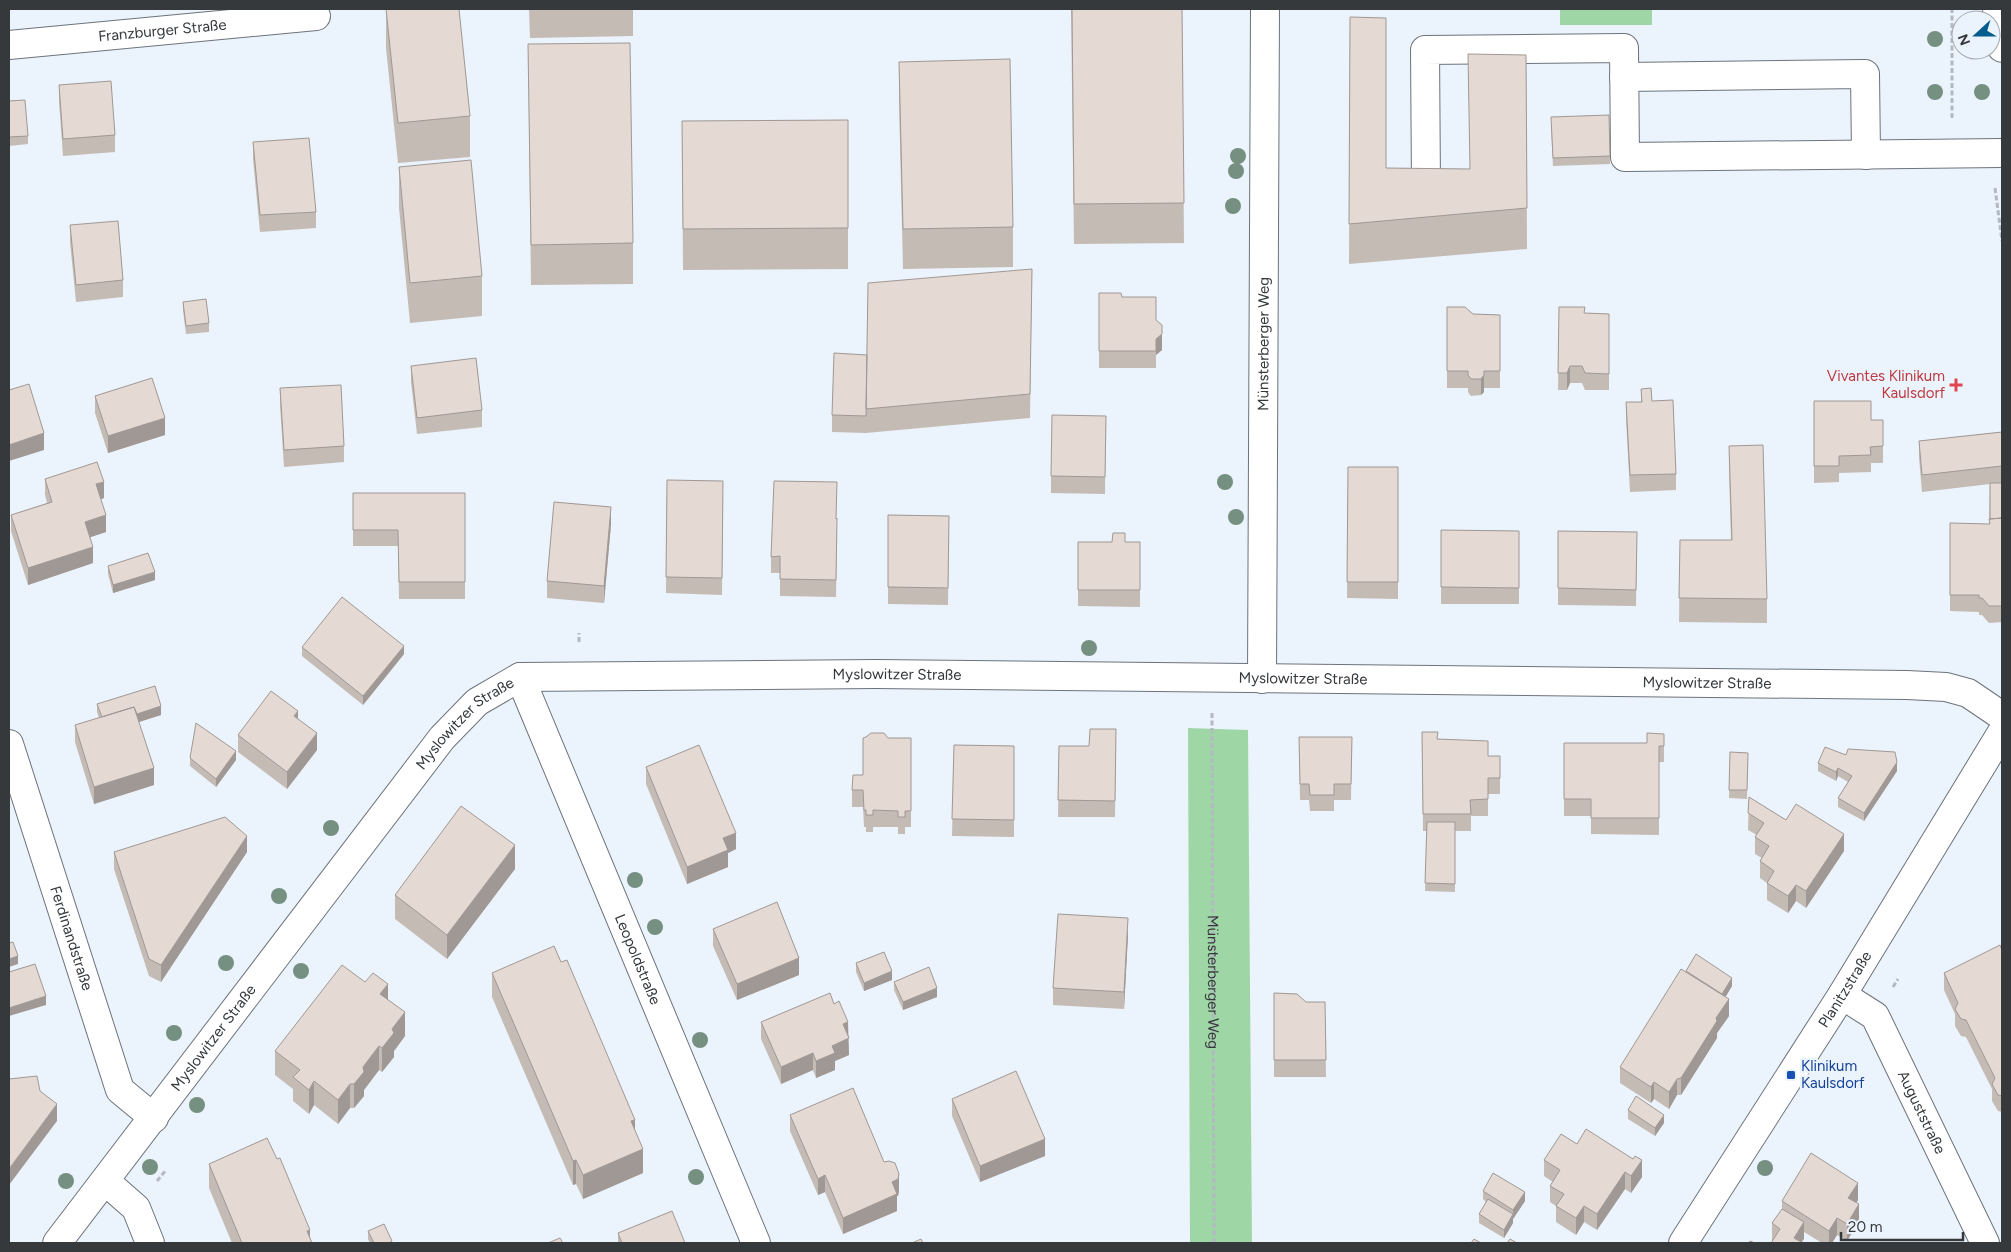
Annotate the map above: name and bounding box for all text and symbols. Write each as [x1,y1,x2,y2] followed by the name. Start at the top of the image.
[1951,10,2001,60] north arrow
[97,15,227,46] street label: Franzburger Straße
[1954,31,1974,48] text: N
[1254,277,1273,411] street label: Münsterberger Weg
[1827,367,1945,402] place label: Vivantes Klinikum Kaulsdorf
[1949,378,1963,392] marker: Vivantes Klinikum Kaulsdorf
[832,665,962,684] street label: Myslowitzer Straße
[1238,669,1368,688] street label: Myslowitzer Straße
[412,673,517,773] street label: Myslowitzer Straße
[1642,673,1772,693] street label: Myslowitzer Straße
[46,884,97,993] street label: Ferdinandstraße
[611,911,665,1007] street label: Leopoldstraße
[1204,915,1222,1049] street label: Münsterberger Weg
[1815,948,1876,1031] street label: Planitzstraße
[167,981,260,1095] street label: Myslowitzer Straße
[1801,1057,1865,1092] place label: Klinikum Kaulsdorf
[1894,1068,1949,1157] street label: Auguststraße
[1785,1069,1797,1081] marker: Klinikum Kaulsdorf
[1841,1210,1964,1242] scale bar
[1848,1218,1882,1236] text: 20 m

